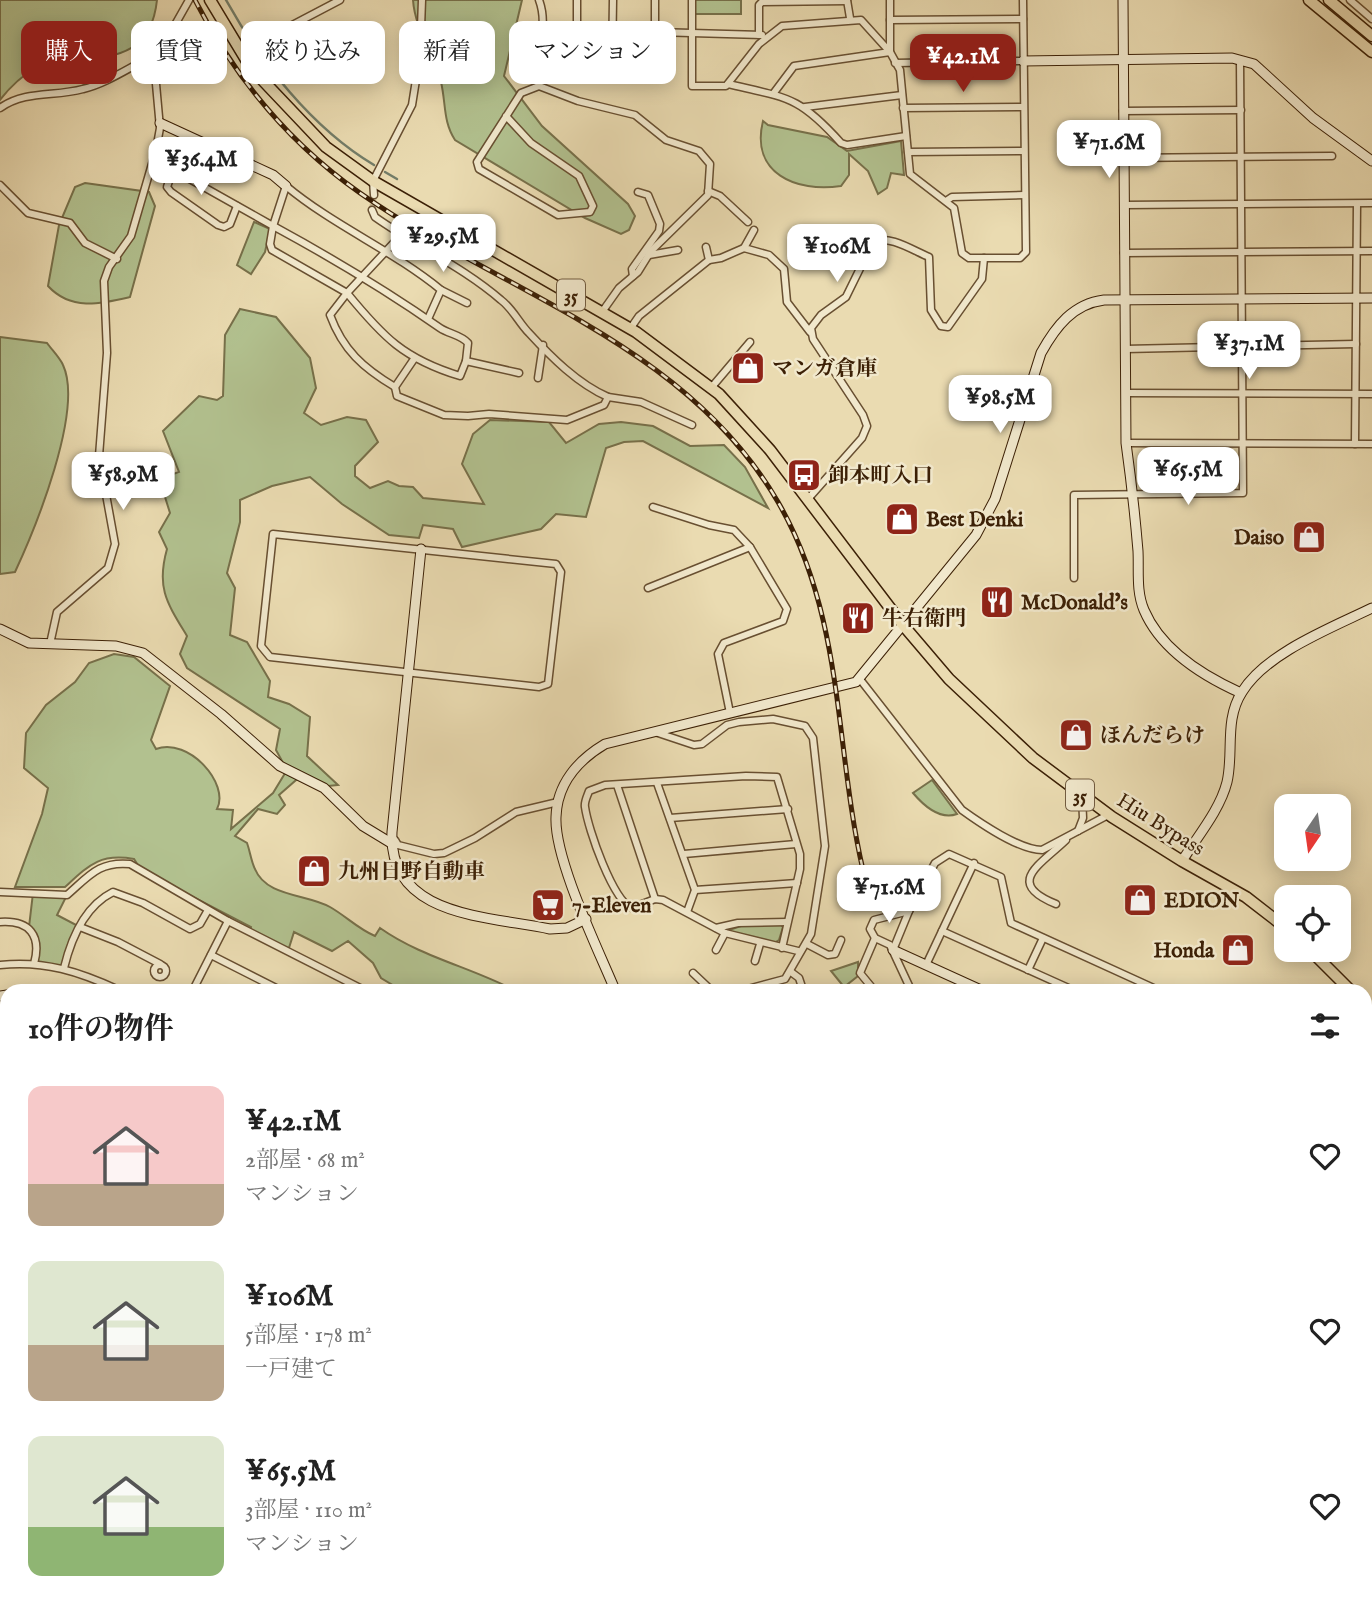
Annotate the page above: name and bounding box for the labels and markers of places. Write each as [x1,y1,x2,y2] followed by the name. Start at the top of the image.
[906,34,1020,94] pin: ¥42.1M
[1052,120,1166,180] pin: ¥71.6M
[144,138,258,197] pin: ¥36.4M
[386,215,500,274] pin: ¥29.5M
[788,224,886,284] pin: ¥106M
[1192,322,1306,381] pin: ¥37.1M
[729,349,767,387] shop icon: マンガ倉庫
[772,356,877,383] place label: マンガ倉庫
[943,376,1057,435] pin: ¥98.5M
[1131,448,1245,507] pin: ¥65.5M
[66,452,180,512] pin: ¥58.9M
[785,456,823,494] bus stop icon: 卸本町入口
[828,463,933,490] place label: 卸本町入口
[883,500,921,538] shop icon: Best Denki
[926,507,1024,534] place label: Best Denki
[1290,518,1328,556] shop icon: Daiso
[1234,525,1285,552] place label: Daiso
[978,583,1016,621] restaurant icon: McDonald's
[1021,590,1128,617] place label: McDonald's
[839,599,877,637] restaurant icon: 牛右衛門
[882,606,966,633] place label: 牛右衛門
[1057,716,1095,754] shop icon: ほんだらけ
[1100,723,1205,750] place label: ほんだらけ
[295,852,333,890] shop icon: 九州日野自動車
[338,859,485,886] place label: 九州日野自動車
[832,866,946,925] pin: ¥71.6M
[1121,881,1159,919] shop icon: EDION
[529,886,567,924] supermarket icon: 7-Eleven
[1164,888,1239,915] place label: EDION
[572,893,651,920] place label: 7-Eleven
[1219,931,1257,969] shop icon: Honda
[1154,938,1215,965] place label: Honda

